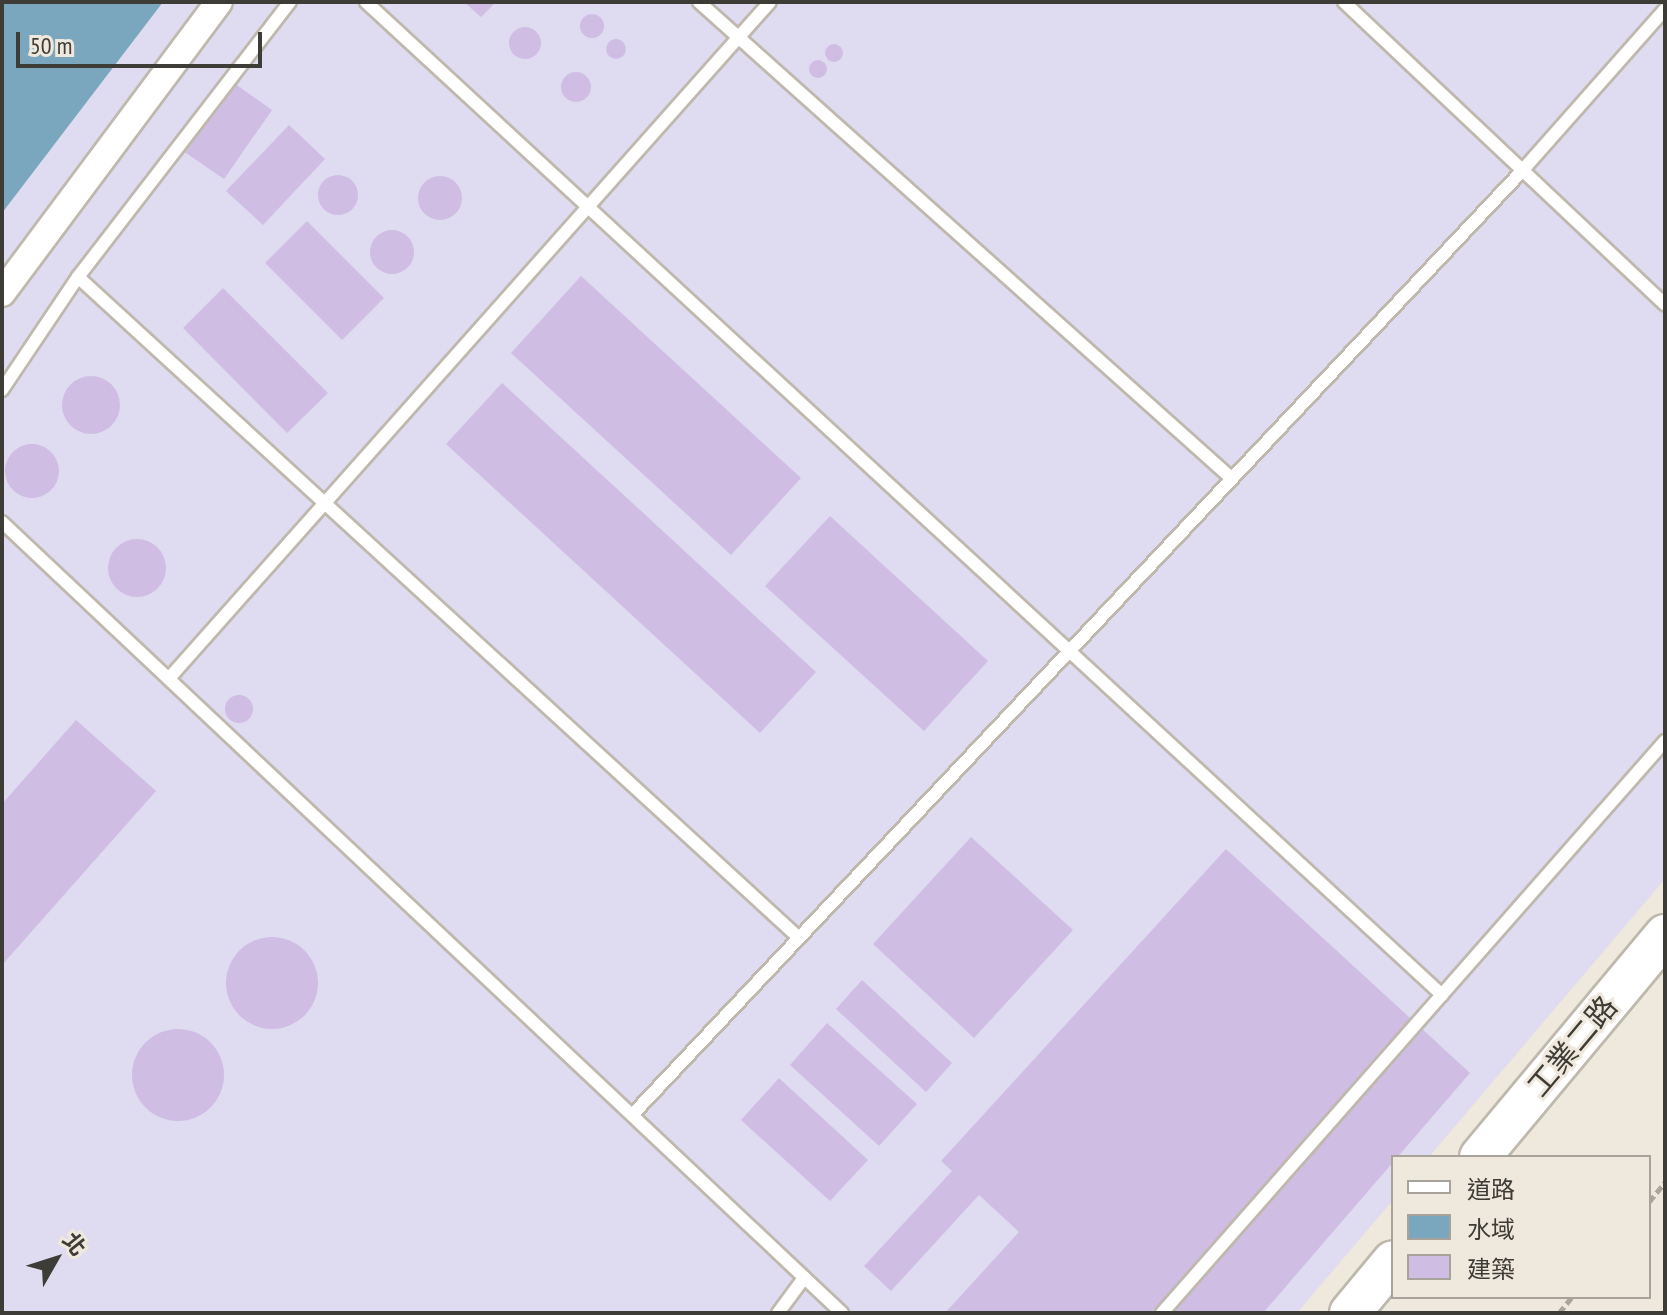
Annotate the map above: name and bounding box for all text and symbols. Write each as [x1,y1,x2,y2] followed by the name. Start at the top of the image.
[20,16,266,66] scale bar
[30,30,72,61] text: 50 m
[1520,988,1624,1104] street label: 工業二路
[1391,1155,1651,1299] legend
[1467,1174,1515,1205] text: 道路
[1467,1214,1515,1245] text: 水域
[16,1219,96,1299] north arrow
[57,1227,92,1261] text: 北
[1467,1254,1515,1285] text: 建築

